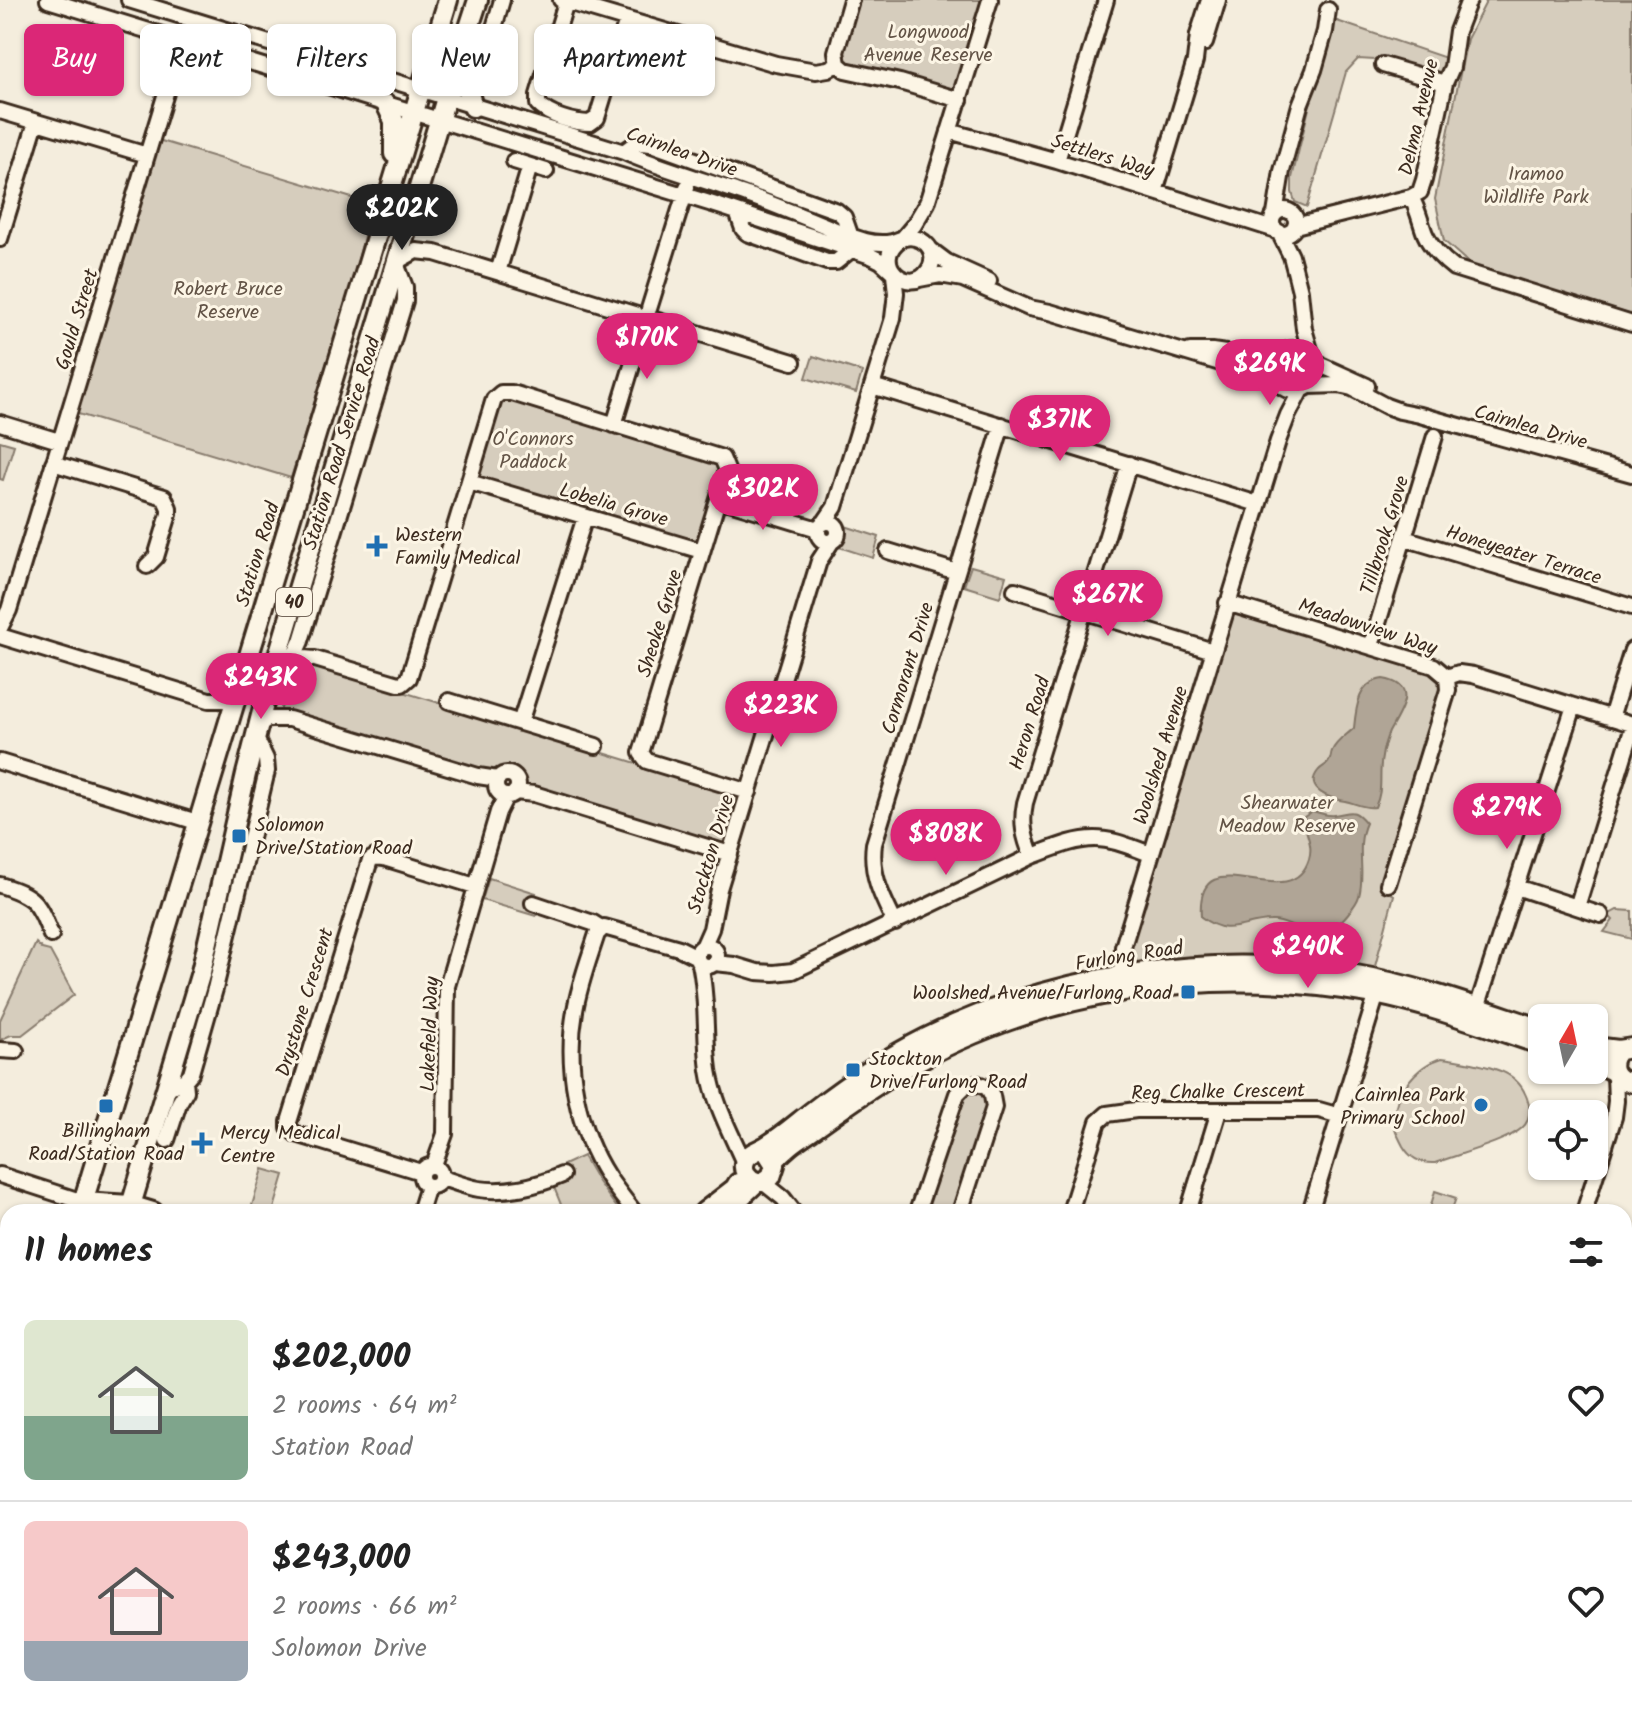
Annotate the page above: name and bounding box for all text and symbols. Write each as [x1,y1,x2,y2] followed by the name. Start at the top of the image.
[863,17,993,72] park label: Longwood Avenue Reserve
[24,24,124,96] chip: Buy
[140,24,251,96] chip: Rent
[267,24,396,96] chip: Filters
[412,24,518,96] chip: New
[534,24,715,96] chip: Apartment
[1391,56,1449,179] street label: Delma Avenue
[621,119,742,187] street label: Cairnlea Drive
[1047,126,1159,188] street label: Settlers Way
[1483,159,1589,214] park label: Iramoo Wildlife Park
[346,184,458,252] pin: $202K
[365,189,439,231] text: $202K
[47,265,109,374] street label: Gould Street
[173,274,283,329] park label: Robert Bruce Reserve
[591,313,703,381] pin: $170K
[615,318,679,360] text: $170K
[295,332,391,554] street label: Station Road Service Road
[1214,339,1326,407] pin: $269K
[1233,344,1307,386] text: $269K
[1004,395,1116,463] pin: $371K
[1470,396,1591,459] street label: Cairnlea Drive
[1027,400,1093,442] text: $371K
[492,424,574,479] park label: O'Connors Paddock
[707,464,819,532] pin: $302K
[726,469,800,511] text: $302K
[1353,472,1419,599] street label: Tillbrook Grove
[555,475,672,537] street label: Lobelia Grove
[228,497,290,611] street label: Station Road
[1442,517,1605,595] street label: Honeyeater Terrace
[395,520,521,575] place label: Western Family Medical
[366,535,388,557] marker: Western Family Medical
[629,566,692,681] street label: Sheoke Grove
[1052,570,1164,638] pin: $267K
[1072,575,1144,617] text: $267K
[276,588,312,616] road number: 40
[1294,590,1442,666] street label: Meadowview Way
[874,599,944,739] street label: Cormorant Drive
[205,653,317,721] pin: $243K
[224,658,298,700] text: $243K
[1001,672,1061,775] street label: Heron Road
[725,681,837,749] pin: $223K
[1126,682,1198,829] street label: Woolshed Avenue
[743,686,819,728] text: $223K
[1451,783,1563,851] pin: $279K
[1219,788,1355,843] park label: Shearwater Meadow Reserve
[1471,788,1543,830] text: $279K
[680,791,744,918] street label: Stockton Drive
[890,809,1002,877] pin: $808K
[255,810,413,865] place label: Solomon Drive/Station Road
[908,814,984,856] text: $808K
[230,827,248,845] marker: Solomon Drive/Station Road
[1252,922,1364,990] pin: $240K
[268,924,344,1081] street label: Drystone Crescent
[1271,927,1345,969] text: $240K
[1073,932,1187,981] street label: Furlong Road
[413,975,449,1092] street label: Lakefield Way
[912,978,1173,1010] place label: Woolshed Avenue/Furlong Road
[1179,983,1197,1001] marker: Woolshed Avenue/Furlong Road
[1528,1004,1608,1084] north arrow
[1528,1004,1608,1180] map controls
[869,1044,1028,1099] place label: Stockton Drive/Furlong Road
[844,1061,862,1079] marker: Stockton Drive/Furlong Road
[1131,1075,1306,1111] street label: Reg Chalke Crescent
[1340,1080,1466,1135] place label: Cairnlea Park Primary School
[1472,1096,1490,1114] marker: Cairnlea Park Primary School
[97,1097,115,1115] marker: Billingham Road/Station Road
[1528,1100,1608,1180] button: locate
[28,1116,185,1171] place label: Billingham Road/Station Road
[220,1118,340,1173] place label: Mercy Medical Centre
[191,1132,213,1154] marker: Mercy Medical Centre
[24,1225,153,1279] text: 11 homes
[1564,1230,1608,1274] icon: filters
[272,1331,410,1385] text: $202,000
[88,1352,184,1448] icon: home
[1564,1378,1608,1422] icon: heart
[272,1385,456,1427] text: 2 rooms · 64 m²
[272,1427,413,1469] text: Station Road
[272,1532,410,1586] text: $243,000
[88,1553,184,1649] icon: home
[1564,1579,1608,1623] icon: heart
[272,1586,457,1628] text: 2 rooms · 66 m²
[272,1628,427,1670] text: Solomon Drive

